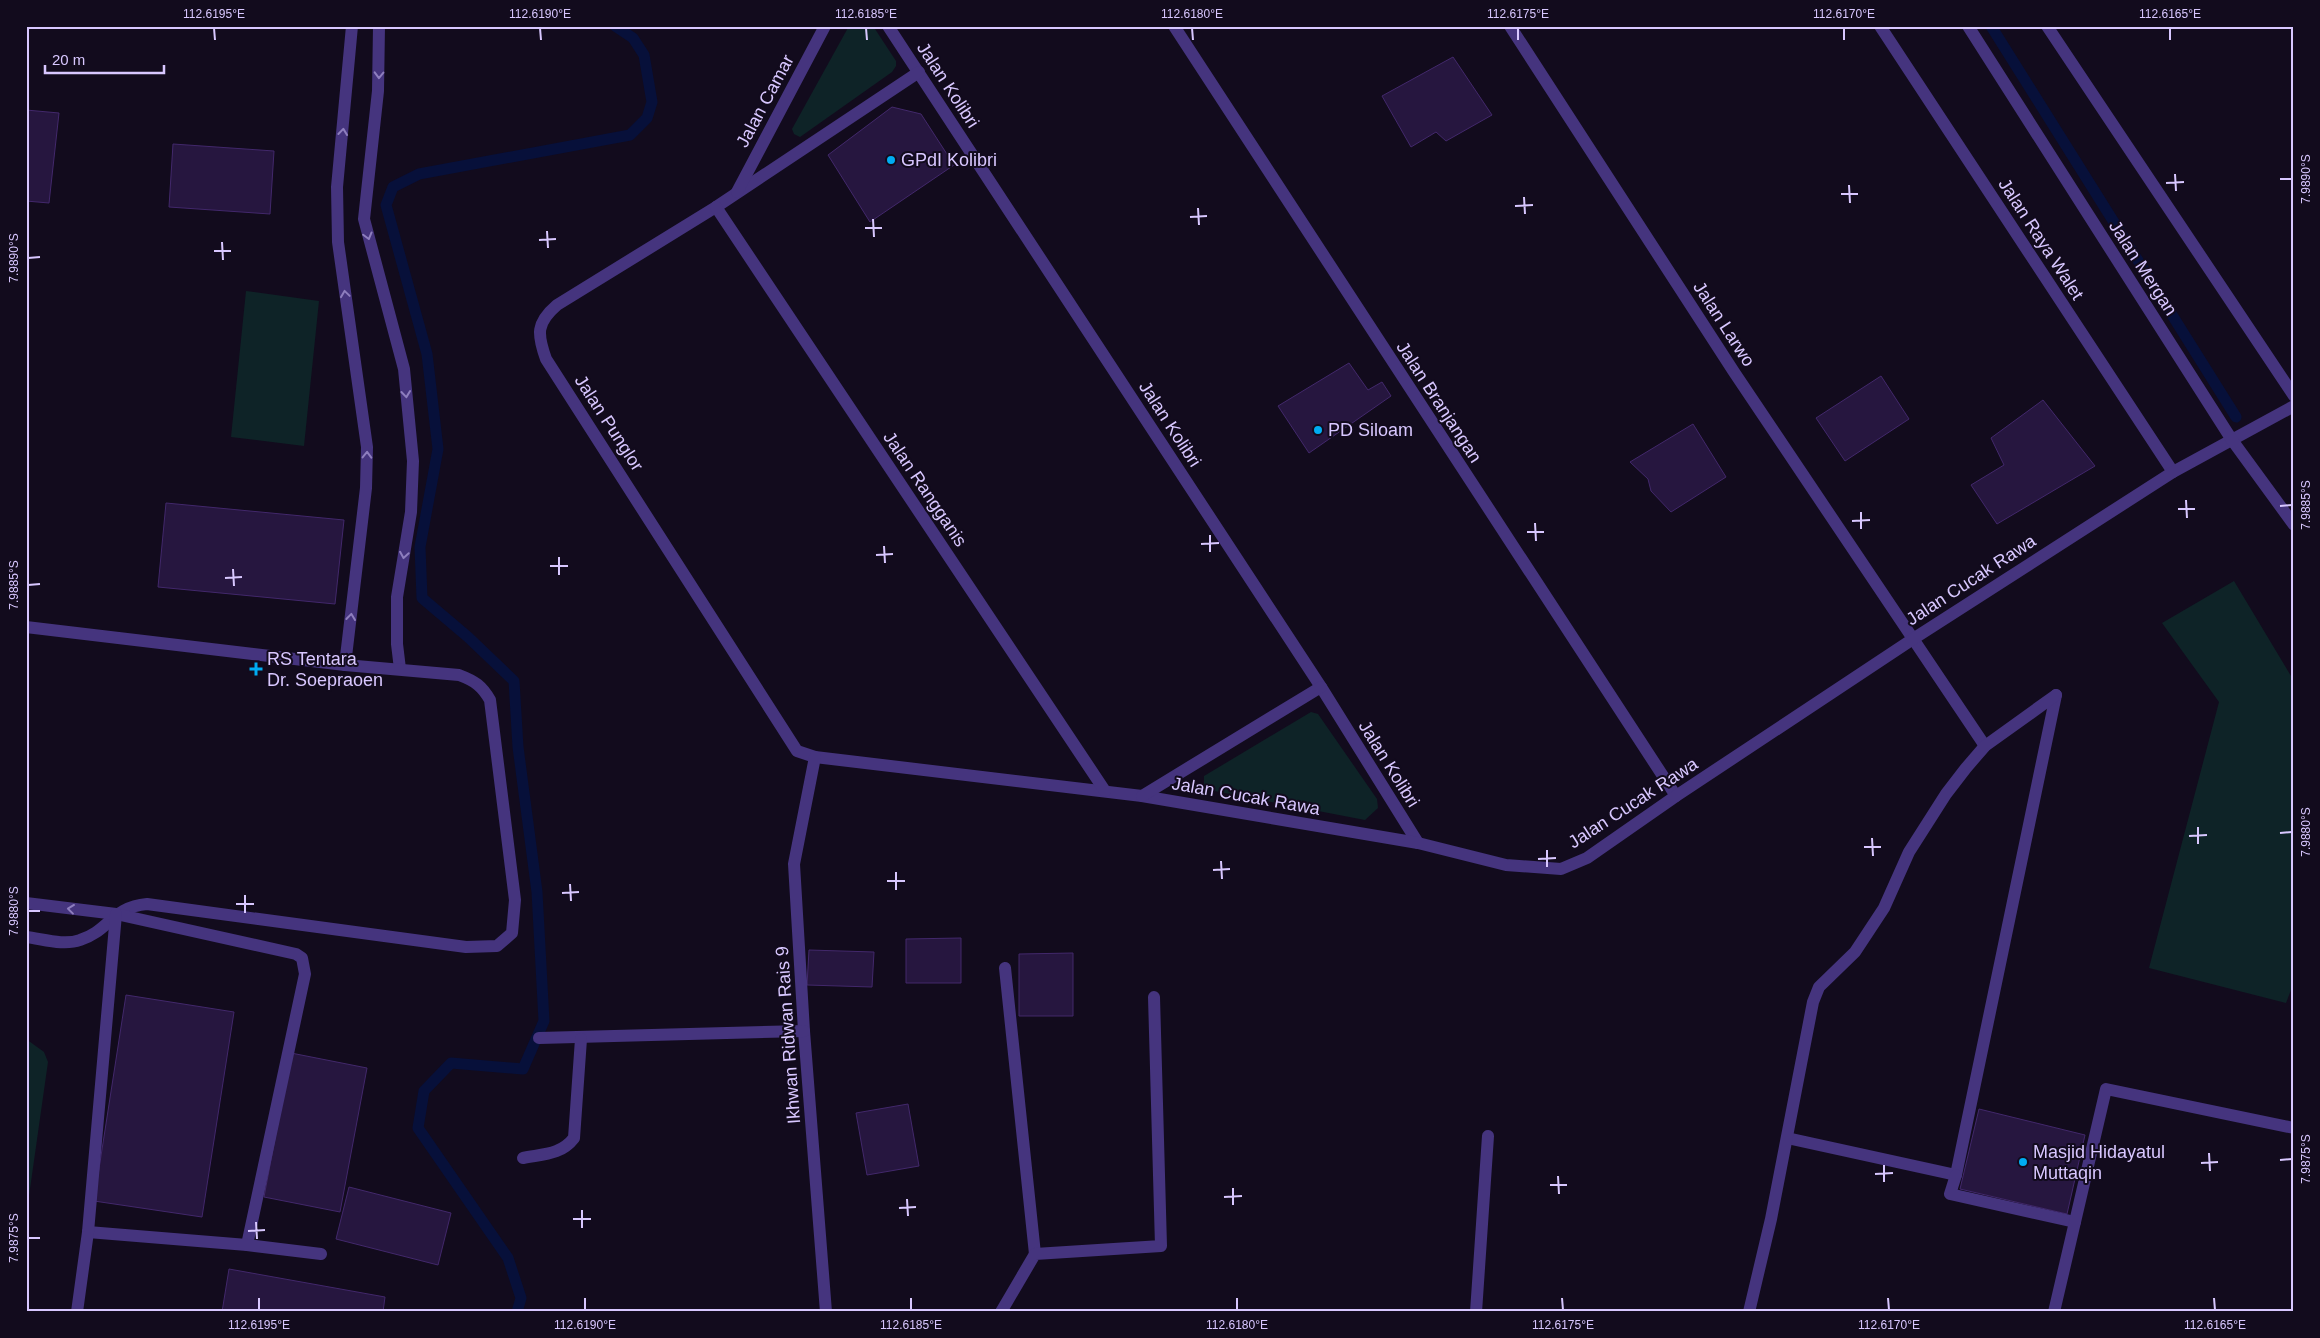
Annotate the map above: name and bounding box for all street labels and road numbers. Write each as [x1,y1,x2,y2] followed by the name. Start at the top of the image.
[913,38,983,132] street label: Jalan Kolibri
[732,51,798,151] street label: Jalan Camar
[1994,175,2088,303] street label: Jalan Raya Walet
[2105,217,2181,319] street label: Jalan Mergan
[1689,278,1759,370] street label: Jalan Larwo
[1392,338,1486,466] street label: Jalan Branjangan
[571,371,647,475] street label: Jalan Punglor
[1135,377,1205,471] street label: Jalan Kolibri
[879,428,971,550] street label: Jalan Rangganis
[1903,530,2040,629] street label: Jalan Cucak Rawa
[1355,717,1423,811] street label: Jalan Kolibri
[1565,753,1702,852] street label: Jalan Cucak Rawa
[1170,773,1323,819] street label: Jalan Cucak Rawa
[772,945,804,1125] street label: Ikhwan Ridwan Rais 9

